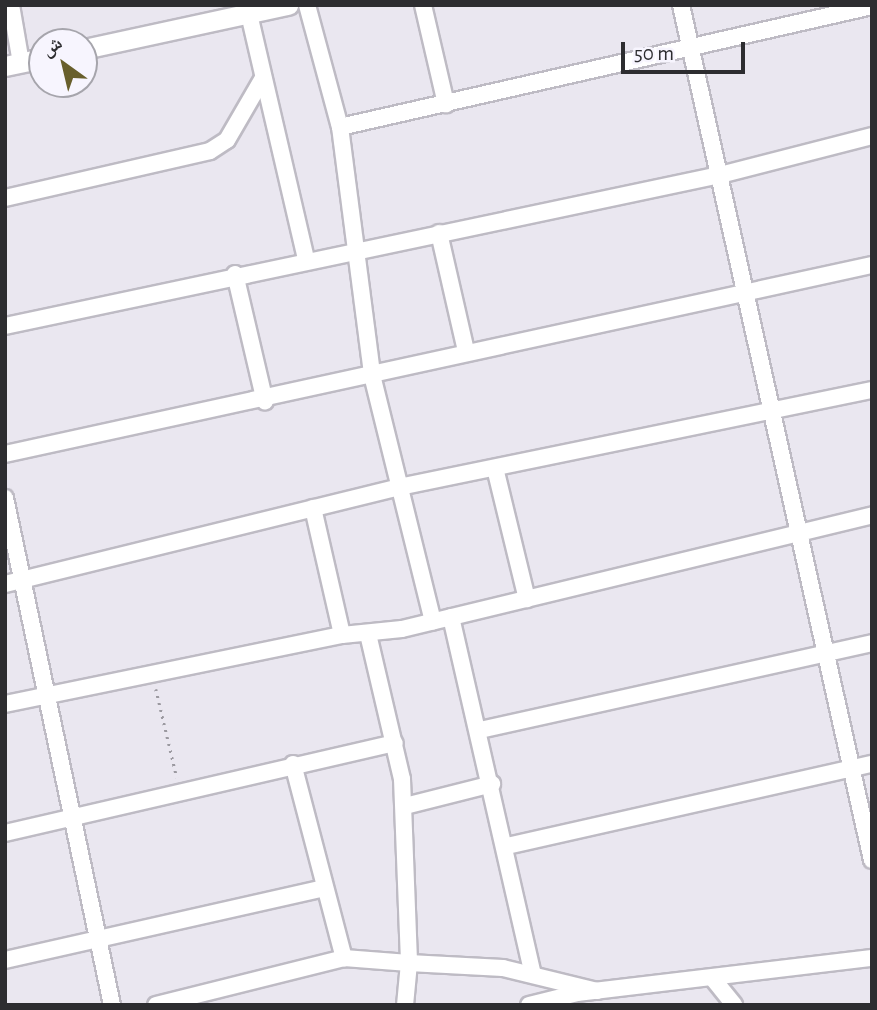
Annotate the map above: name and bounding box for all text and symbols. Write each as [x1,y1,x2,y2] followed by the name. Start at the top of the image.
[28,28,98,98] north arrow
[625,28,749,72] scale bar
[38,33,66,60] text: ش
[634,43,674,64] text: 50 m

